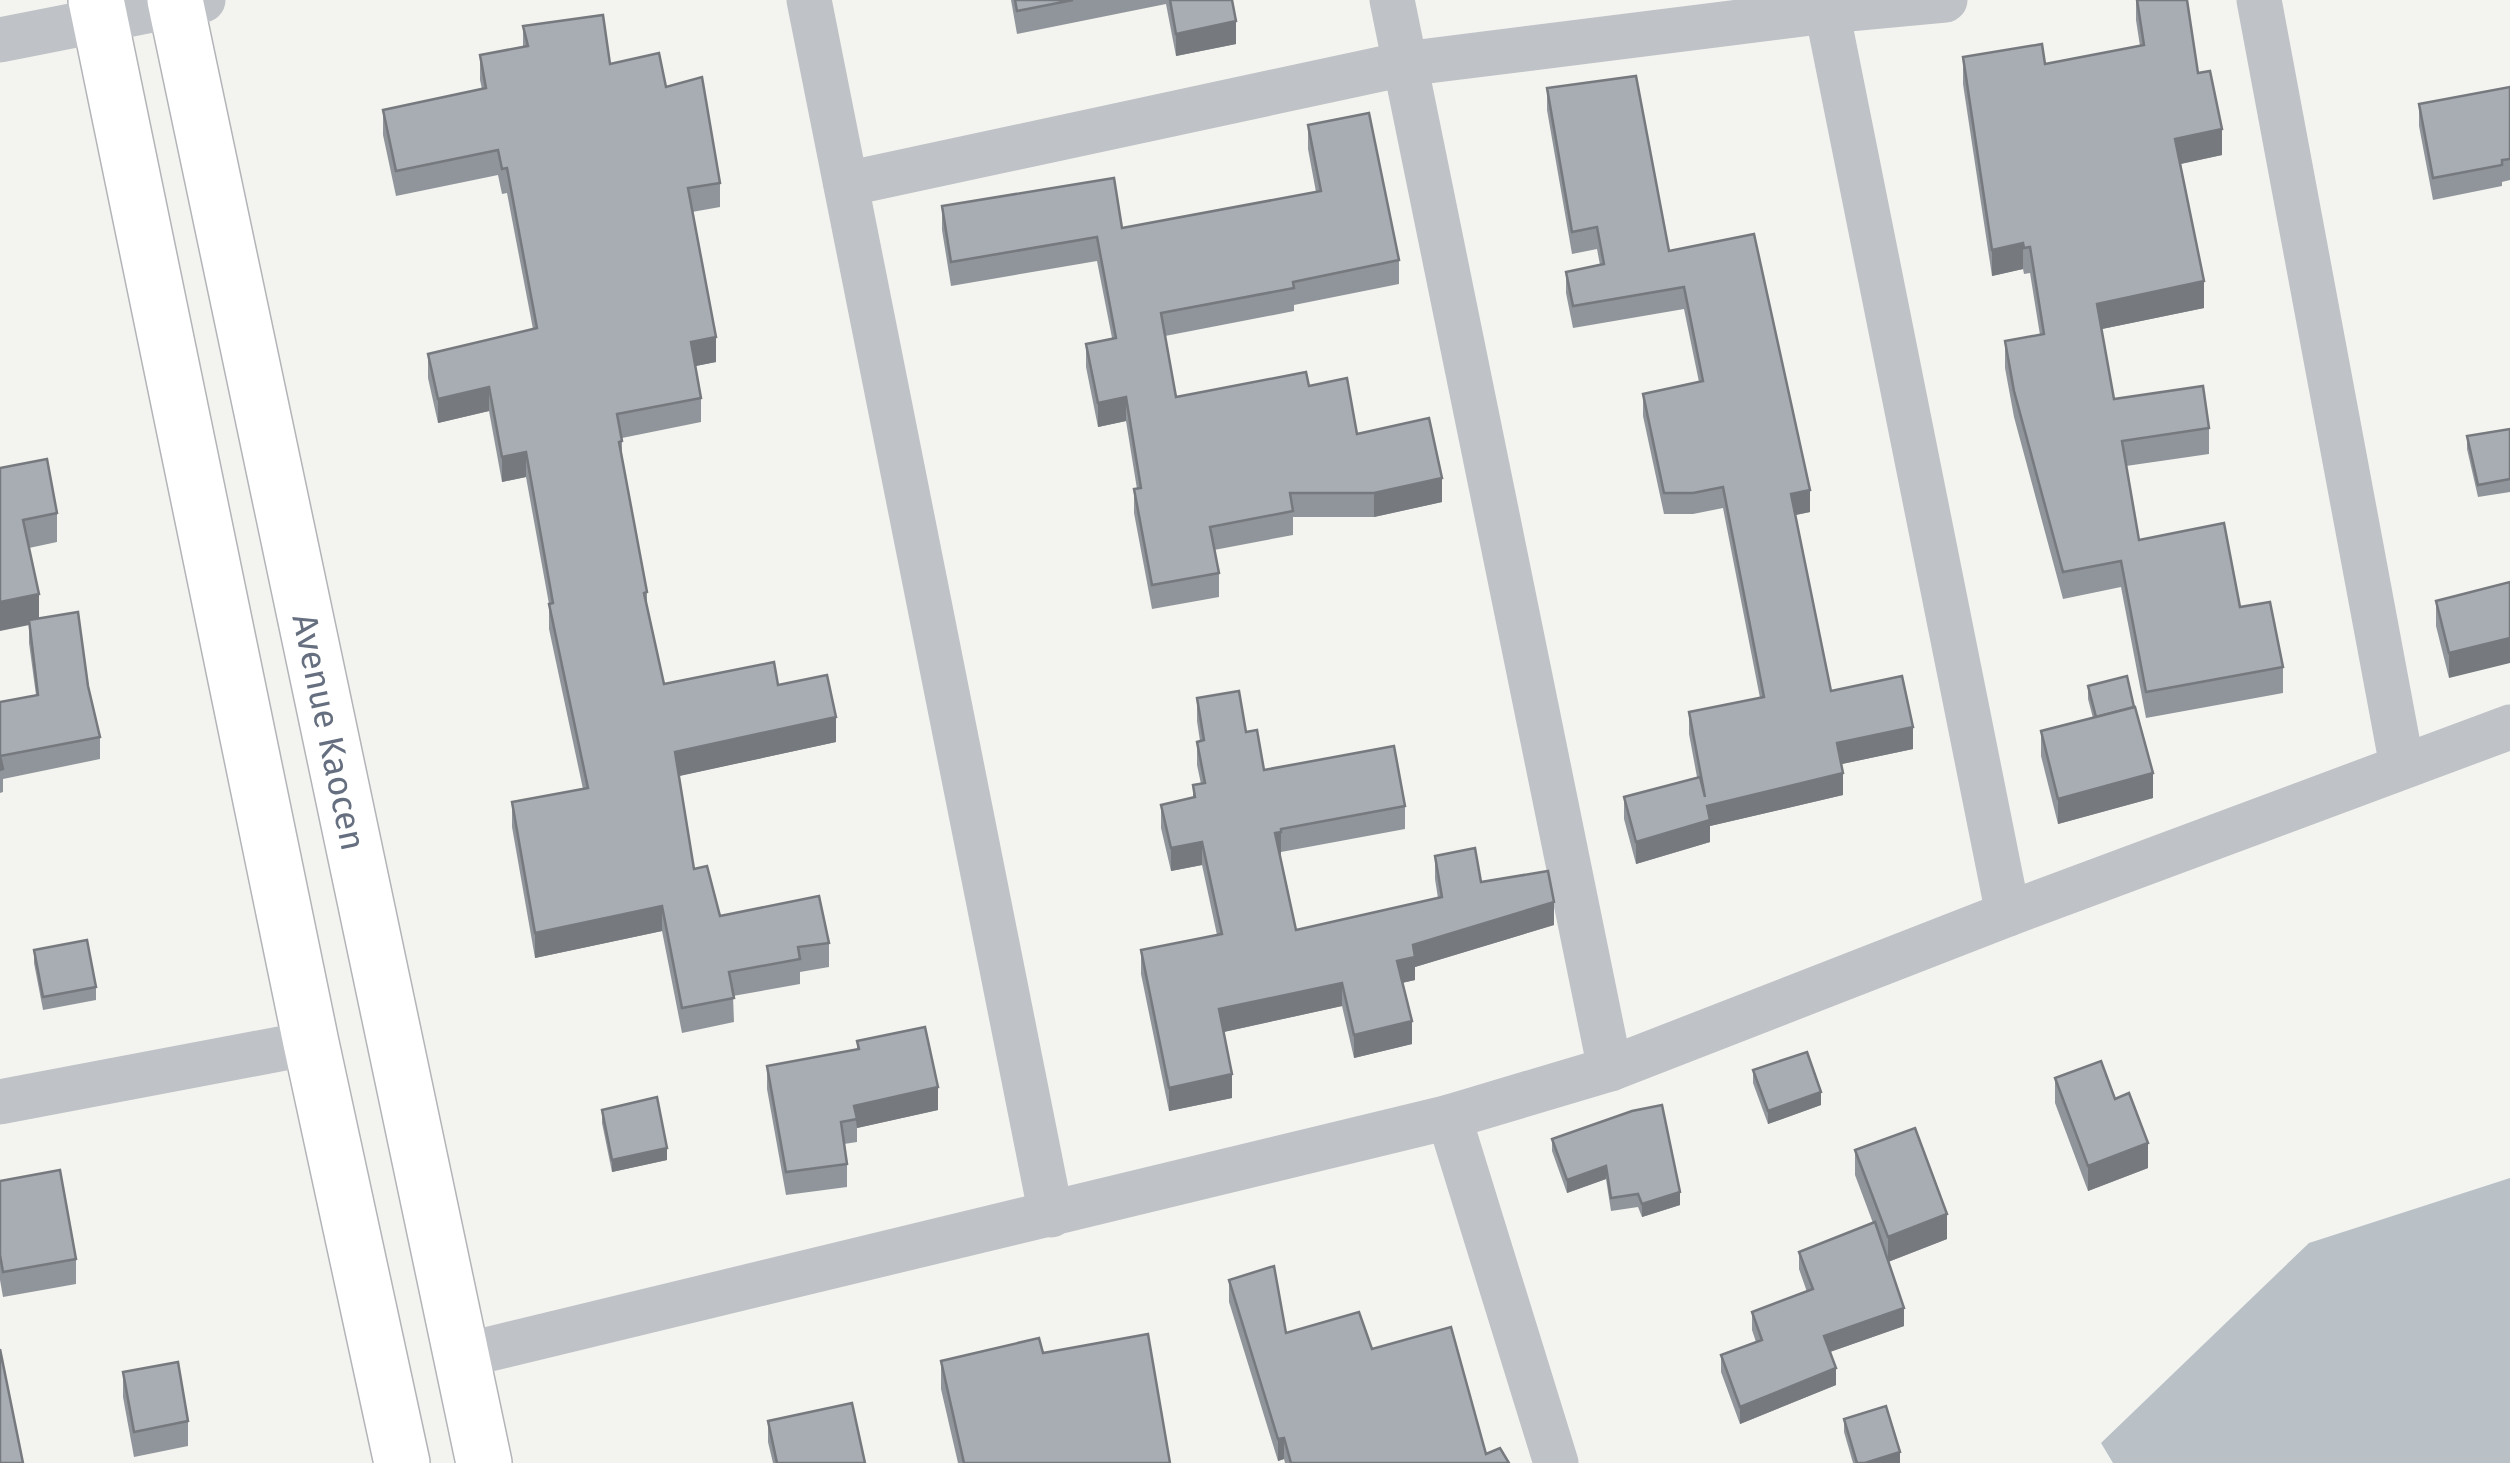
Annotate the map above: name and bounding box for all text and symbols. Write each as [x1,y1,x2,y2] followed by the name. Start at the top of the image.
[283,610,375,854] street label: Avenue Kaocen

